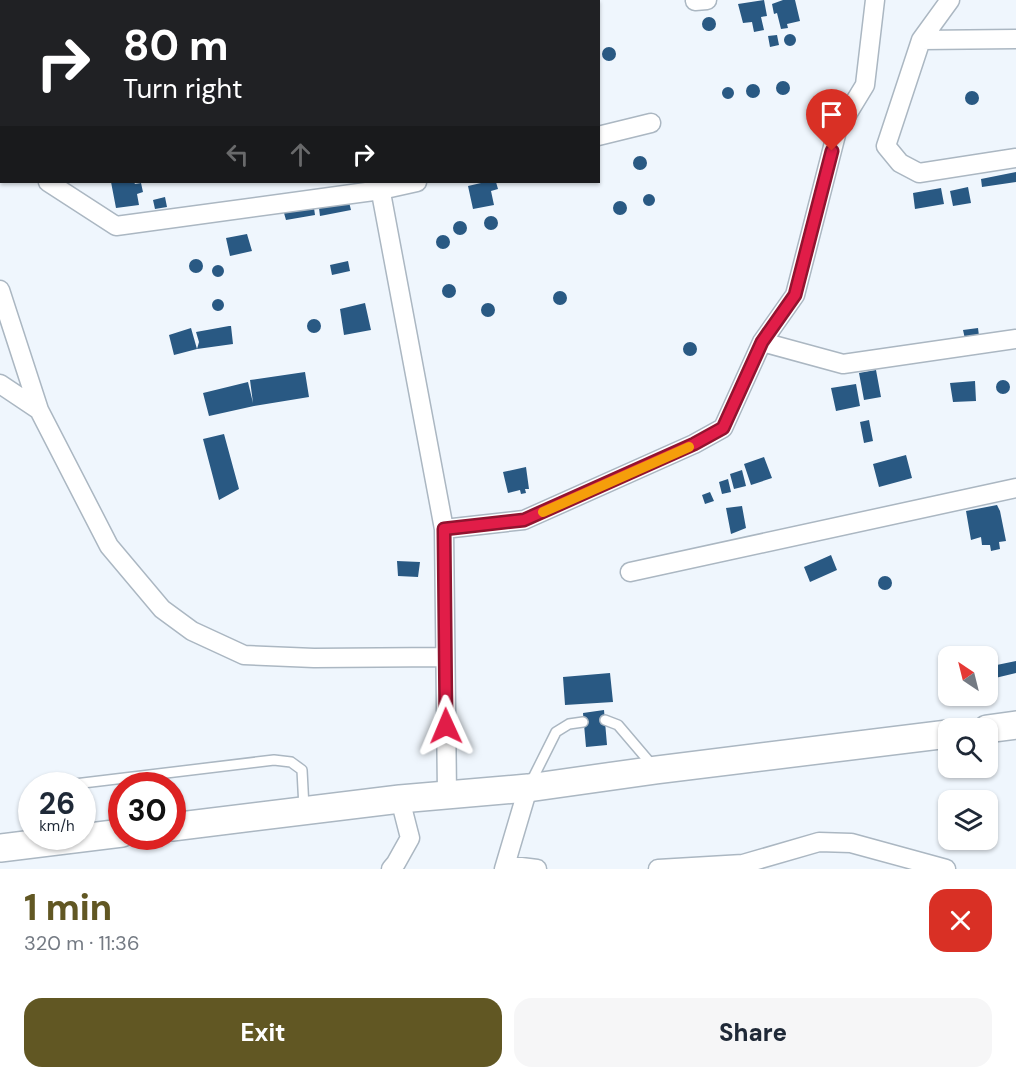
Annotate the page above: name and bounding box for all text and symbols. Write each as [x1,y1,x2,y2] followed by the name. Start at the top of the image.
[123,18,229,73] text: 80 m
[24,24,102,102] icon: right
[123,71,243,106] text: Turn right
[806,89,857,151] pin
[815,98,848,131] icon: arrive
[221,138,254,171] icon: left
[284,138,317,171] icon: ahead
[347,138,380,171] icon: right
[938,646,998,706] north arrow
[938,646,998,850] map controls
[414,694,478,758] position arrow
[938,718,998,778] button: search
[108,772,186,850] speed limit sign: 30
[39,784,75,823] text: 26
[938,790,998,850] button: layers
[39,816,75,836] text: km/h
[24,884,112,931] text: 1 min
[929,889,992,952] button: close
[24,930,139,956] text: 320 m · 11:36
[24,998,502,1067] button: Exit
[514,998,992,1067] button: Share

